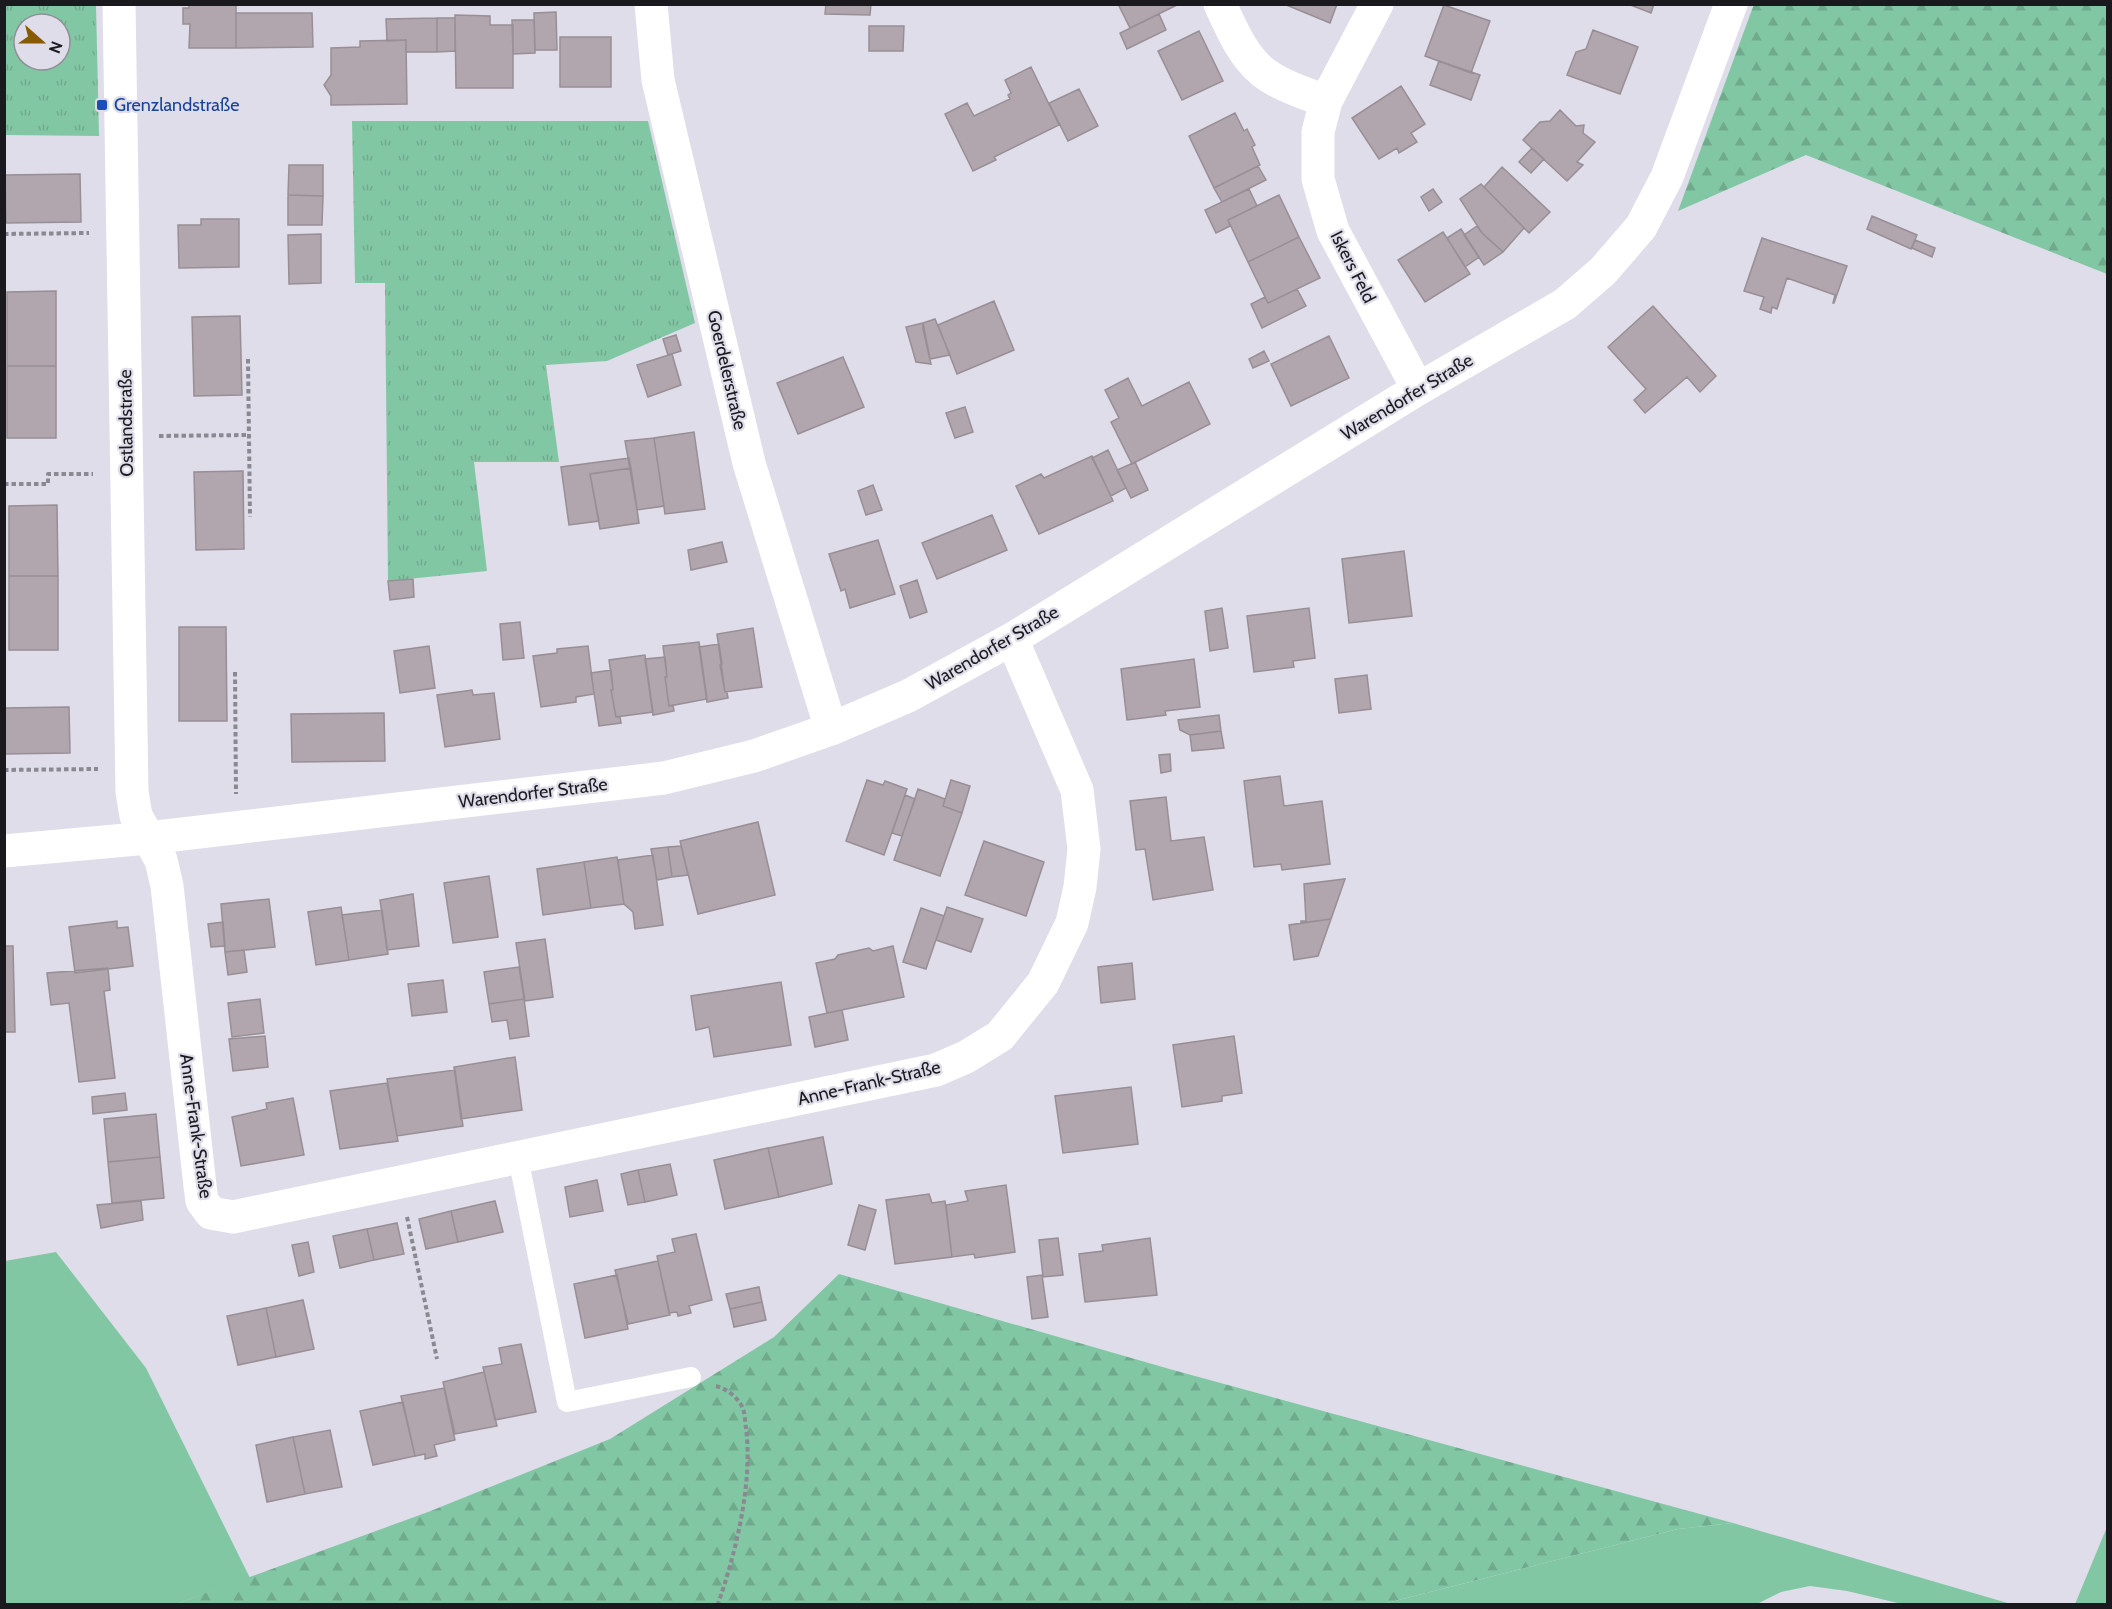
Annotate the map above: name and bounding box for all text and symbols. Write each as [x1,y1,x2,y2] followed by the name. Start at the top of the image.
[12,12,72,72] north arrow
[45,39,66,56] text: N
[114,94,239,116] place label: Grenzlandstraße
[95,98,109,112] marker: Grenzlandstraße
[1326,227,1380,307] street label: Iskers Feld
[703,308,751,432] street label: Goerdelerstraße
[1337,349,1477,445] street label: Warendorfer Straße
[114,369,138,477] street label: Ostlandstraße
[922,601,1062,695] street label: Warendorfer Straße
[457,773,609,813] street label: Warendorfer Straße
[175,1052,217,1200] street label: Anne-Frank-Straße
[795,1056,943,1110] street label: Anne-Frank-Straße

